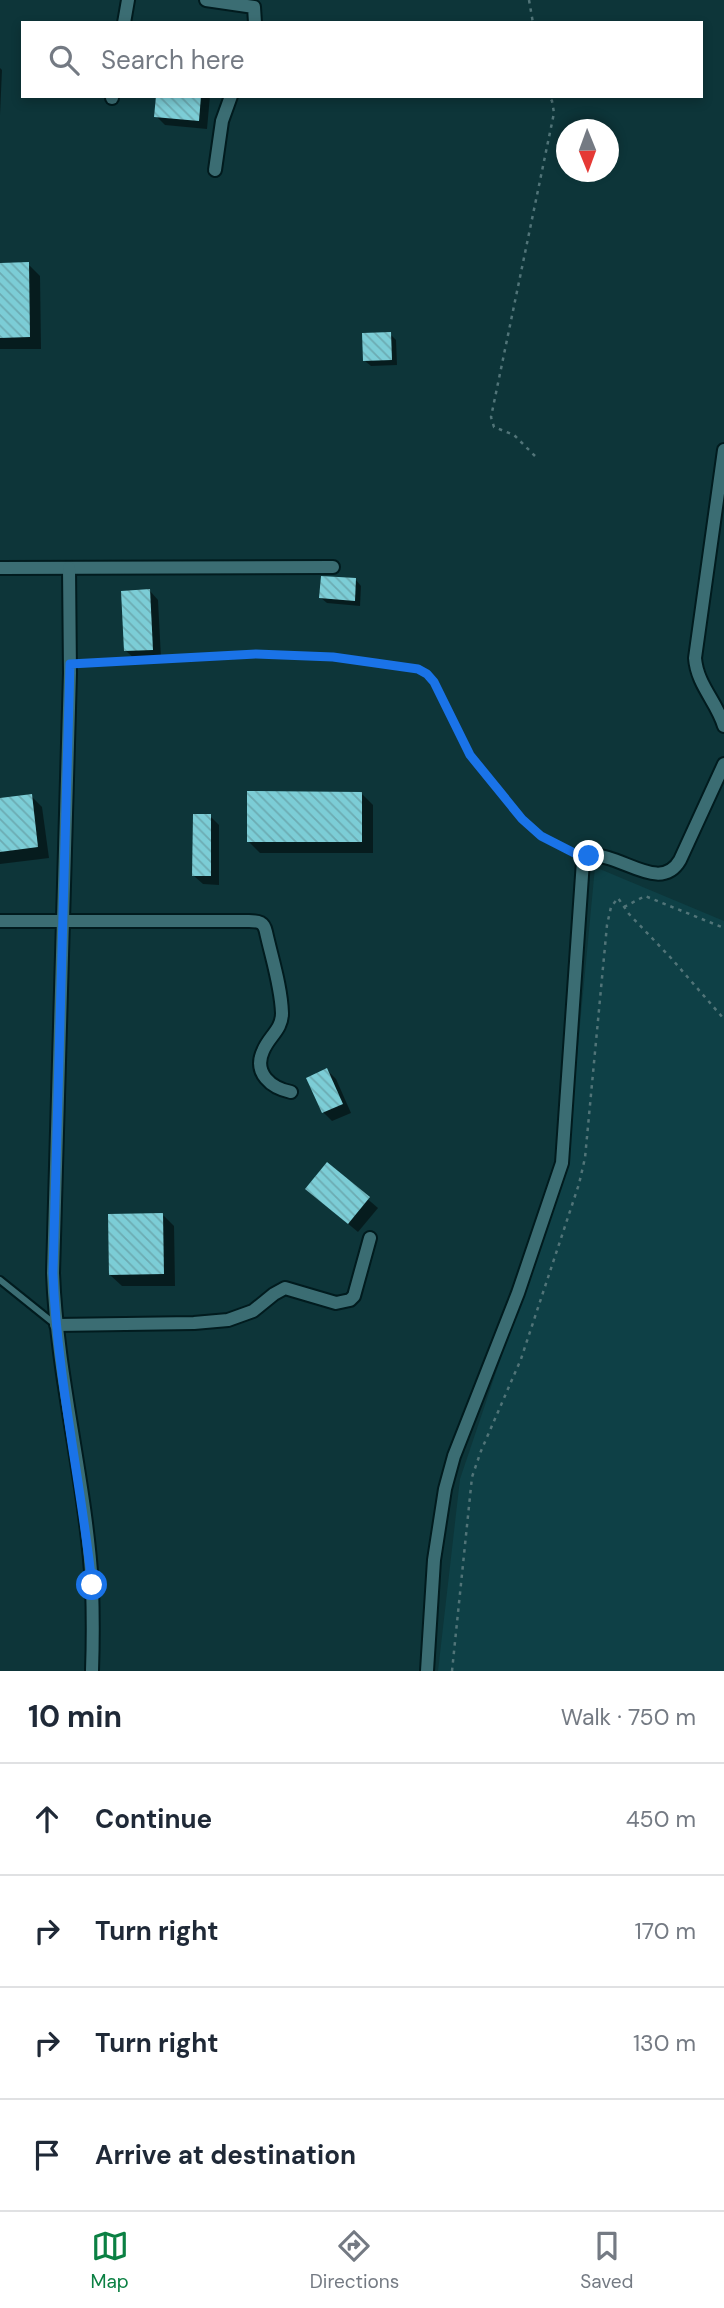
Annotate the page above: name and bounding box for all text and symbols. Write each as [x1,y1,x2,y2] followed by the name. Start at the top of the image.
[21,21,703,98] search box
[45,41,83,79] icon: search
[101,43,244,77] text: Search here
[556,119,619,182] north arrow
[573,840,604,871] route end
[76,1569,107,1600] route start
[28,1697,122,1736] text: 10 min
[561,1702,696,1732] text: Walk · 750 m
[28,1800,66,1838] icon: ahead
[95,1802,212,1836] text: Continue
[626,1804,696,1834] text: 450 m
[28,1912,66,1950] icon: right
[95,1914,219,1948] text: Turn right
[635,1916,696,1946] text: 170 m
[28,2024,66,2062] icon: right
[95,2026,219,2060] text: Turn right
[633,2028,696,2058] text: 130 m
[28,2136,66,2174] icon: arrive
[95,2138,356,2172] text: Arrive at destination
[91,2227,129,2294] tab: Map
[310,2227,399,2294] tab: Directions
[580,2227,633,2294] tab: Saved

